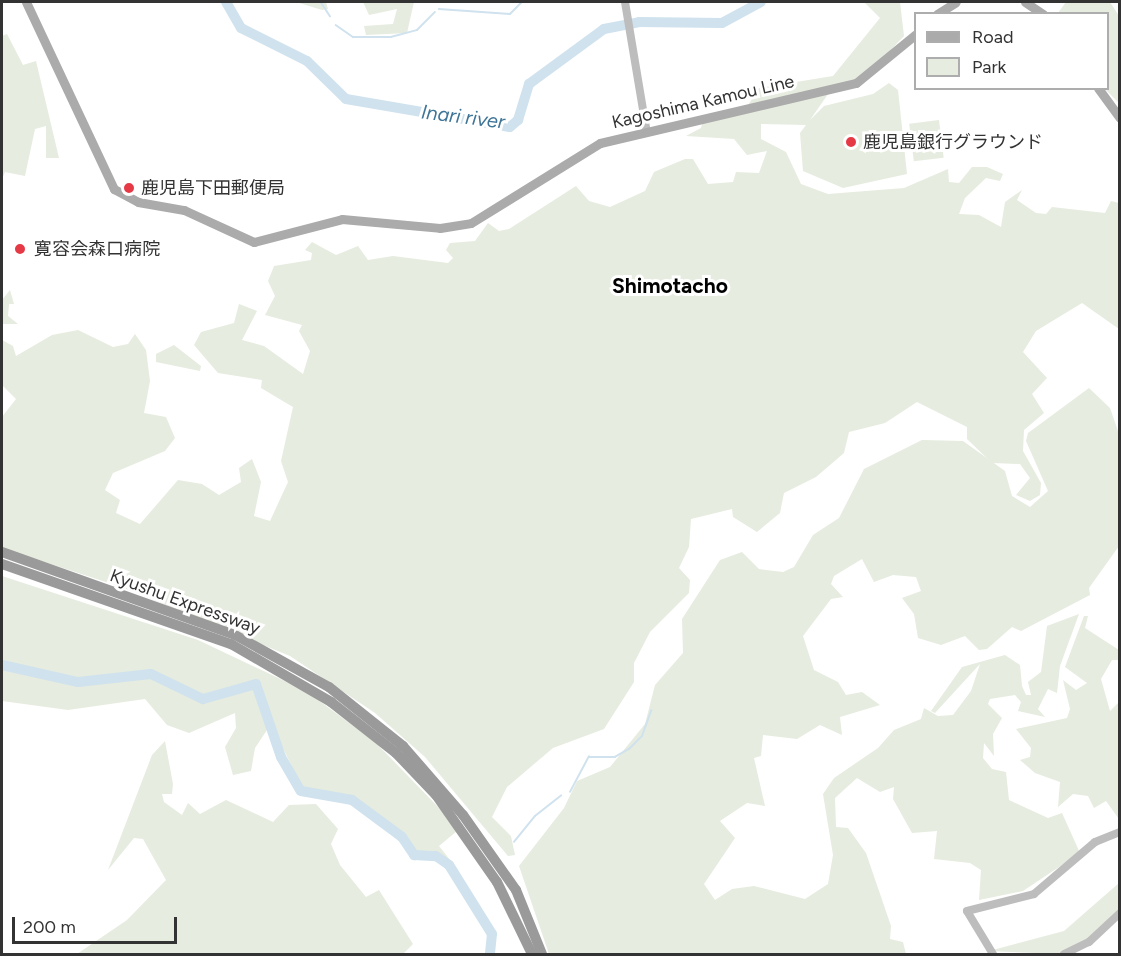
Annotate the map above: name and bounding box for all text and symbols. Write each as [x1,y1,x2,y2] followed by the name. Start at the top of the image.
[914,12,1109,90] legend
[972,26,1013,48] text: Road
[972,56,1006,78] text: Park
[610,71,796,133] street label: Kagoshima Kamou Line
[420,100,506,134] water label: Inari river
[863,131,1043,153] place label: 鹿児島銀行グラウンド
[844,135,858,149] marker: 鹿児島銀行グラウンド
[141,177,285,199] place label: 鹿児島下田郵便局
[122,181,136,195] marker: 鹿児島下田郵便局
[34,238,160,260] place label: 寛容会森口病院
[11,240,29,258] marker: 寛容会森口病院
[612,273,728,299] district label: Shimotacho
[107,565,263,639] street label: Kyushu Expressway
[15,905,180,943] scale bar
[23,916,76,938] text: 200 m

